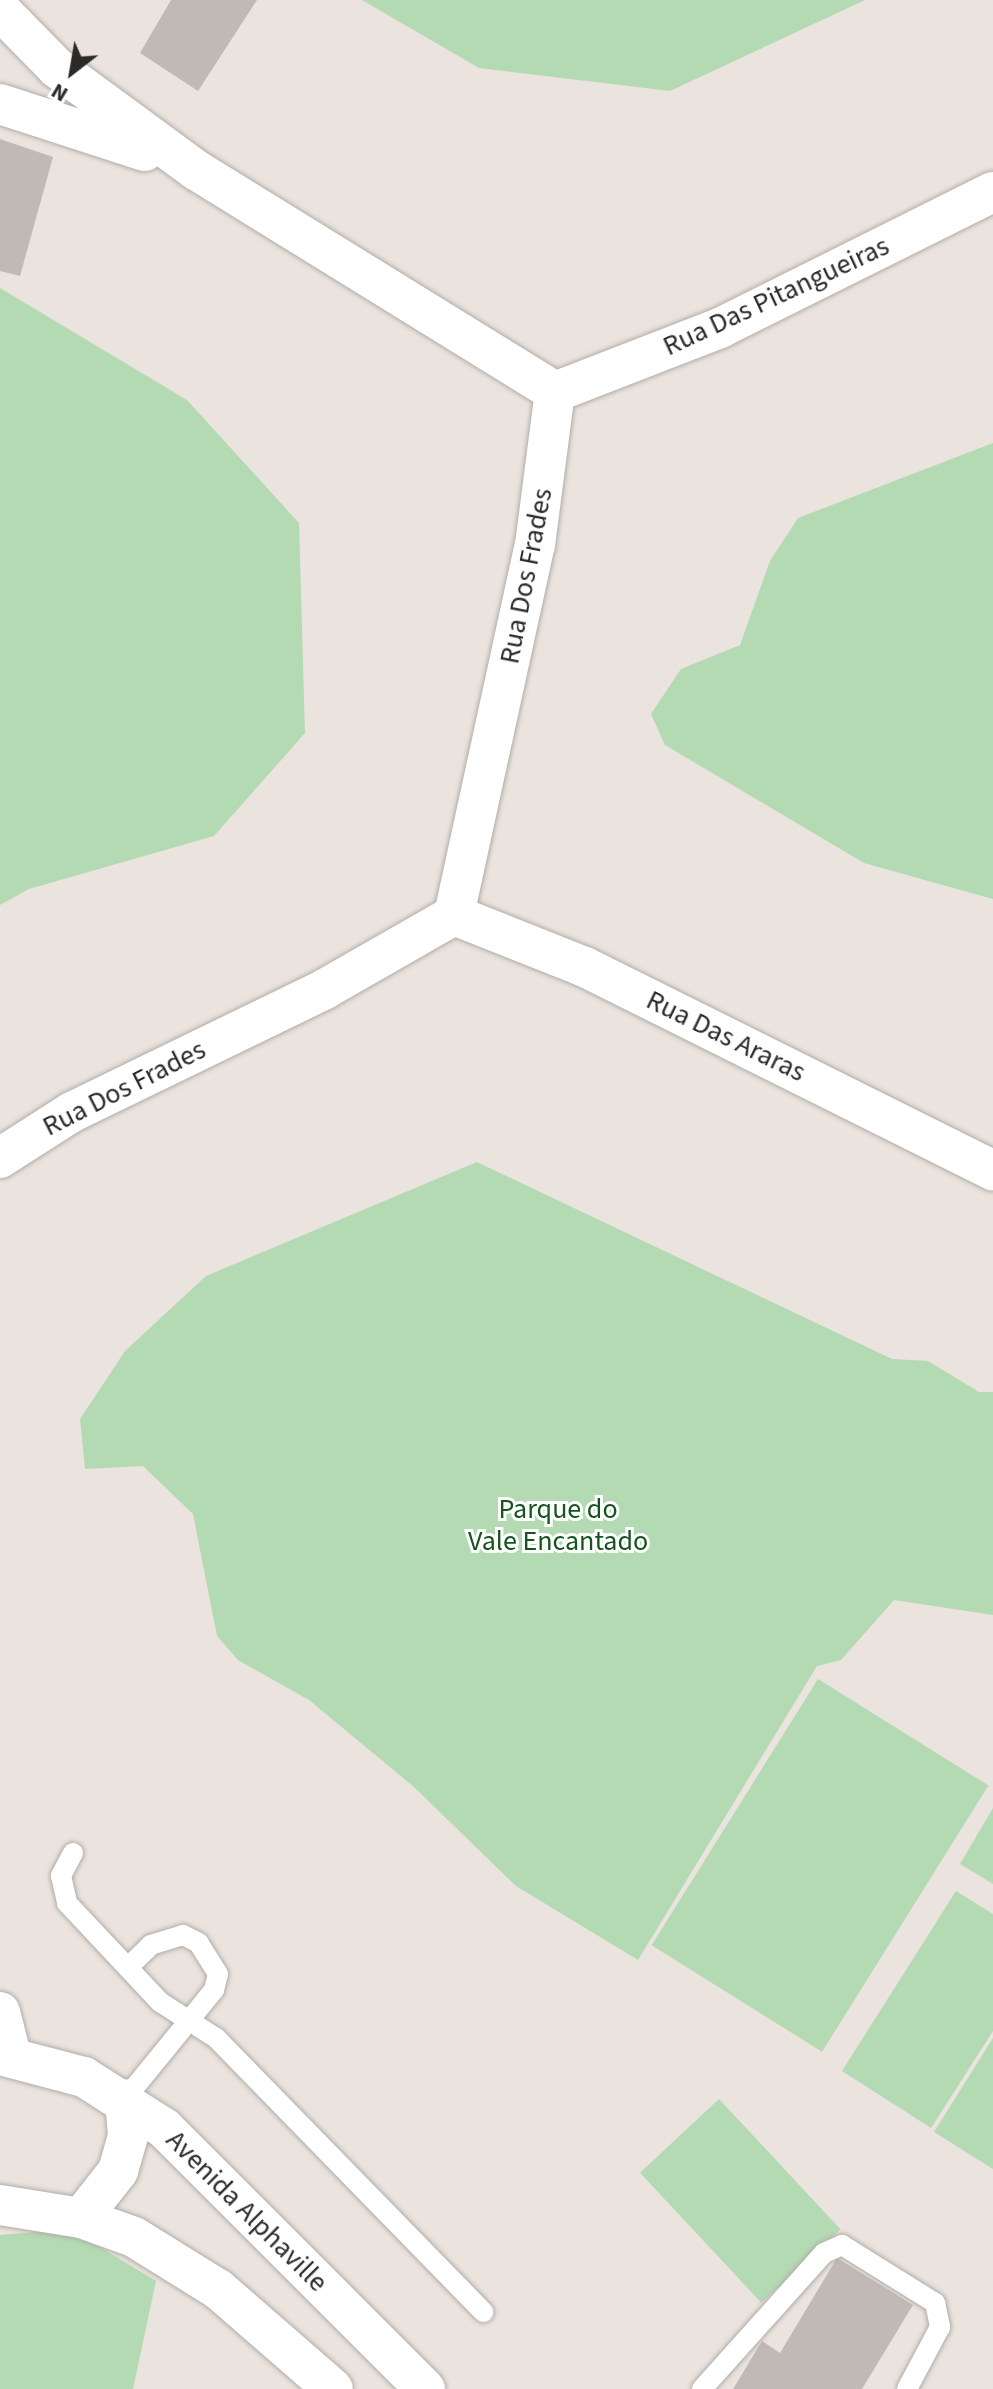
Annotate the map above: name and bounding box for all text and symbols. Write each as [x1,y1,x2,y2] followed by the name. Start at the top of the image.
[32,32,112,112] north arrow
[45,75,74,110] text: N
[658,229,894,363] street label: Rua Das Pitangueiras
[493,485,559,667] street label: Rua Dos Frades
[641,983,811,1089] street label: Rua Das Araras
[37,1033,211,1143] street label: Rua Dos Frades
[468,1492,648,1558] park label: Parque do Vale Encantado
[159,2123,335,2299] street label: Avenida Alphaville

